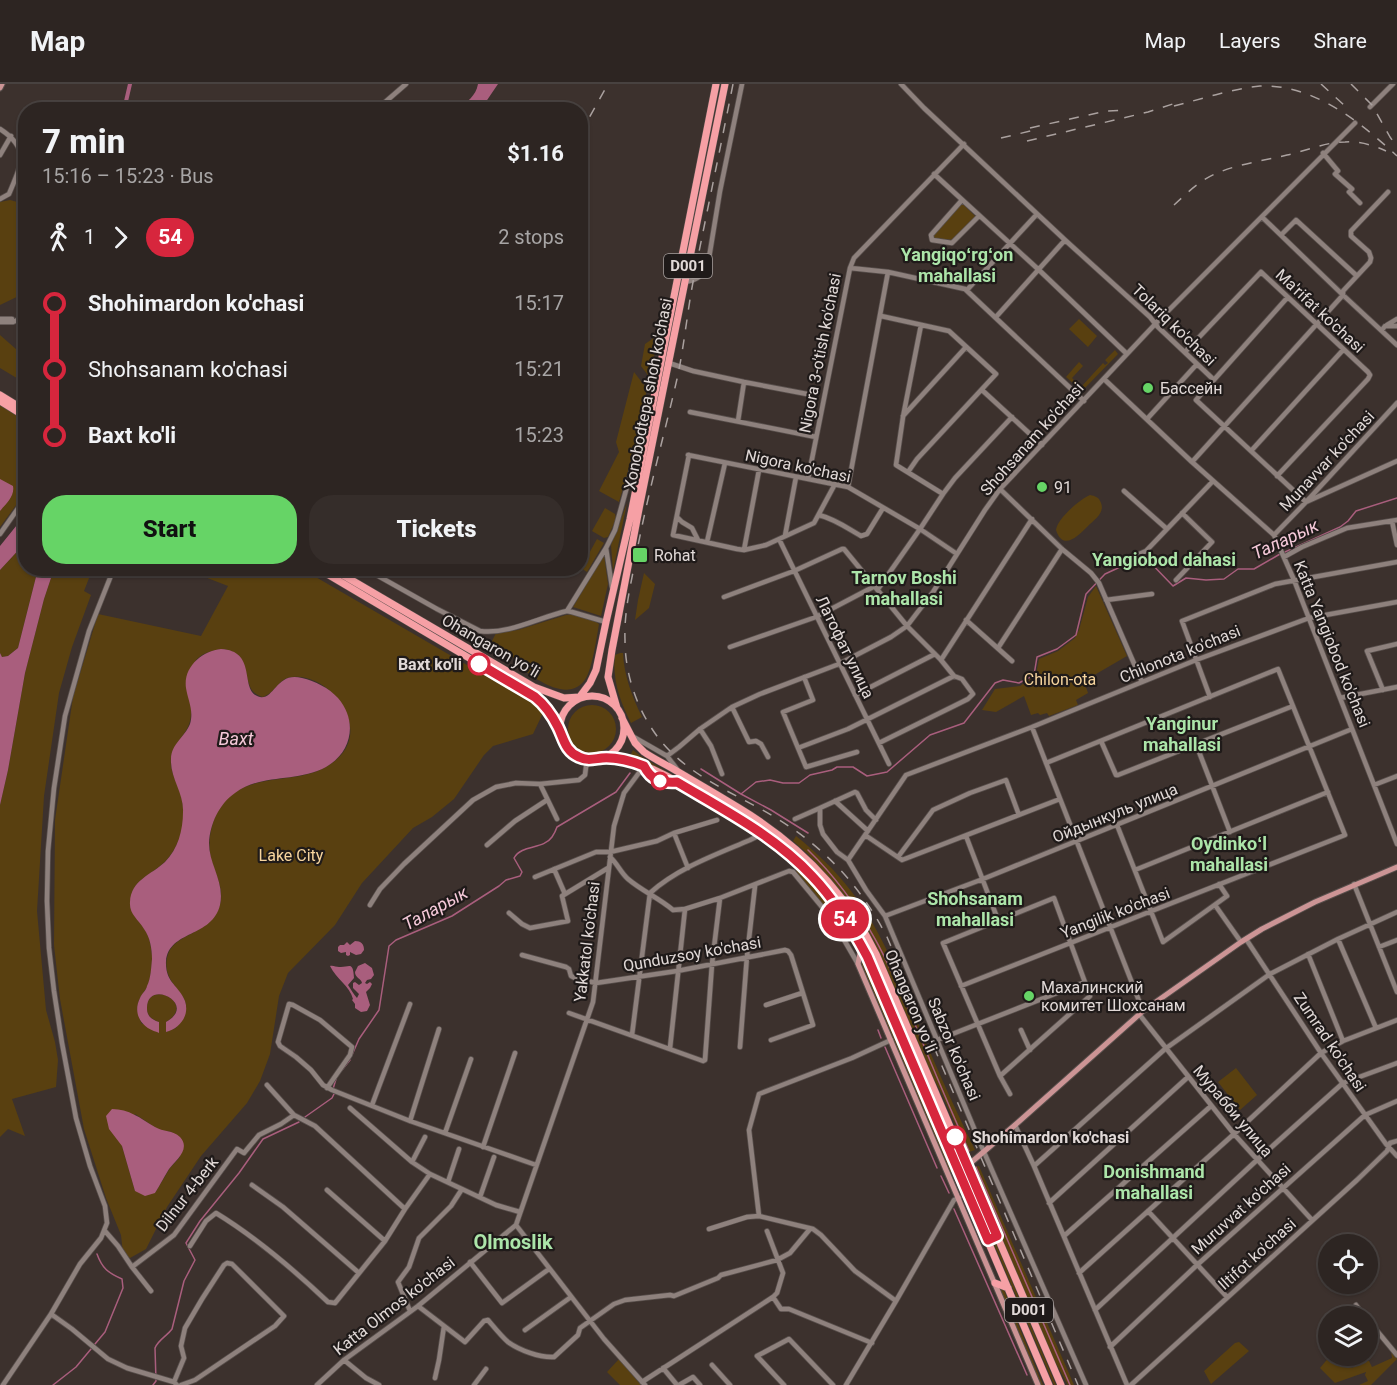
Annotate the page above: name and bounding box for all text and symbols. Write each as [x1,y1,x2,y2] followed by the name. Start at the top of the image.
[30,25,85,58] text: Map
[1144,29,1186,53] text: Map
[1219,29,1280,53] text: Layers
[1313,29,1367,53] text: Share
[42,122,125,161] text: 7 min
[507,141,564,166] text: $1.16
[42,164,214,188] text: 15:16 – 15:23 · Bus
[42,221,75,254] icon: walk
[104,221,137,254] icon: forward
[84,225,95,249] text: 1
[158,225,182,249] text: 54
[498,225,564,249] text: 2 stops
[901,244,1013,286] district label: Yangiqoʻrgʻon mahallasi
[664,254,712,278] road number: D001
[1272,265,1368,357] street label: Ma'rifat ko'chasi
[795,272,845,434] street label: Nigora 3-o'tish ko'chasi
[1128,280,1220,370] street label: Tolariq ko'chasi
[88,291,304,316] text: Shohimardon ko'chasi
[514,291,564,315] text: 15:17
[620,296,676,492] street label: Xonobodtepa shoh ko'chasi
[88,357,288,382] text: Shohsanam ko'chasi
[514,357,564,381] text: 15:21
[976,379,1088,499] street label: Shohsanam ko'chasi
[1160,379,1222,398] place label: Бассейн
[1141,381,1155,395] marker: Бассейн
[1276,407,1378,515] street label: Munavvar ko'chasi
[88,423,176,448] text: Baxt ko'li
[514,423,564,447] text: 15:23
[743,446,853,486] street label: Nigora ko'chasi
[1054,478,1072,497] place label: 91
[1035,480,1049,494] marker: 91
[42,495,297,564] button: Start
[309,495,564,564] button: Tickets
[1248,514,1322,564] water label: Таларык
[631,546,649,564] marker: Rohat
[654,546,696,565] place label: Rohat
[1092,549,1236,570] district label: Yangiobod dahasi
[1290,558,1374,730] street label: Katta Yangiobod ko'chasi
[851,567,957,609] district label: Tarnov Boshi mahallasi
[812,592,878,702] street label: Латофат улица
[439,610,543,682] street label: Ohangaron yoʻli
[1117,621,1243,687] street label: Chilonota ko'chasi
[468,653,490,675] marker: Baxt ko'li
[398,655,462,674] place label: Baxt ko'li
[1024,670,1096,689] park label: Chilon-ota
[1143,713,1221,755] district label: Yanginur mahallasi
[219,728,254,749] water label: Baхt
[651,772,669,790] unlabelled marker
[1050,779,1180,847] street label: Ойдынкуль улица
[1190,833,1268,875] district label: Oydinkoʻl mahallasi
[259,846,324,865] park label: Lake City
[399,881,472,934] water label: Таларык
[570,881,604,1003] street label: Yakkatol ko'chasi
[1058,883,1172,943] street label: Yangilik ko'chasi
[927,888,1023,930] district label: Shohsanam mahallasi
[818,900,872,938] line badge: 54
[833,907,857,931] text: 54
[622,933,762,975] street label: Qunduzsoy ko'chasi
[881,947,941,1055] street label: Ohangaron yoʻli
[1041,978,1186,1015] place label: Махалинский комитет Шохcанам
[1022,989,1036,1003] marker: Махалинский комитет Шохcанам
[1290,989,1370,1095] street label: Zumrad ko'chasi
[924,995,984,1103] street label: Sabzor ko'chasi
[1189,1061,1277,1161] street label: Мурабби улица
[944,1126,966,1148] marker: Shohimardon ko'chasi
[972,1128,1129,1147] place label: Shohimardon ko'chasi
[152,1152,223,1235] street label: Dilnur 4-berk
[1188,1159,1294,1259] street label: Muruvvat ko'chasi
[1103,1161,1205,1203] district label: Donishmand mahallasi
[1214,1214,1300,1294] street label: Iltifot ko'chasi
[473,1230,553,1254] district label: Olmoslik
[1318,1234,1378,1366] map controls
[1318,1234,1378,1294] button: locate
[330,1253,458,1359] street label: Katta Olmos ko'chasi
[1005,1298,1053,1322] road number: D001
[1318,1306,1378,1366] button: layers

